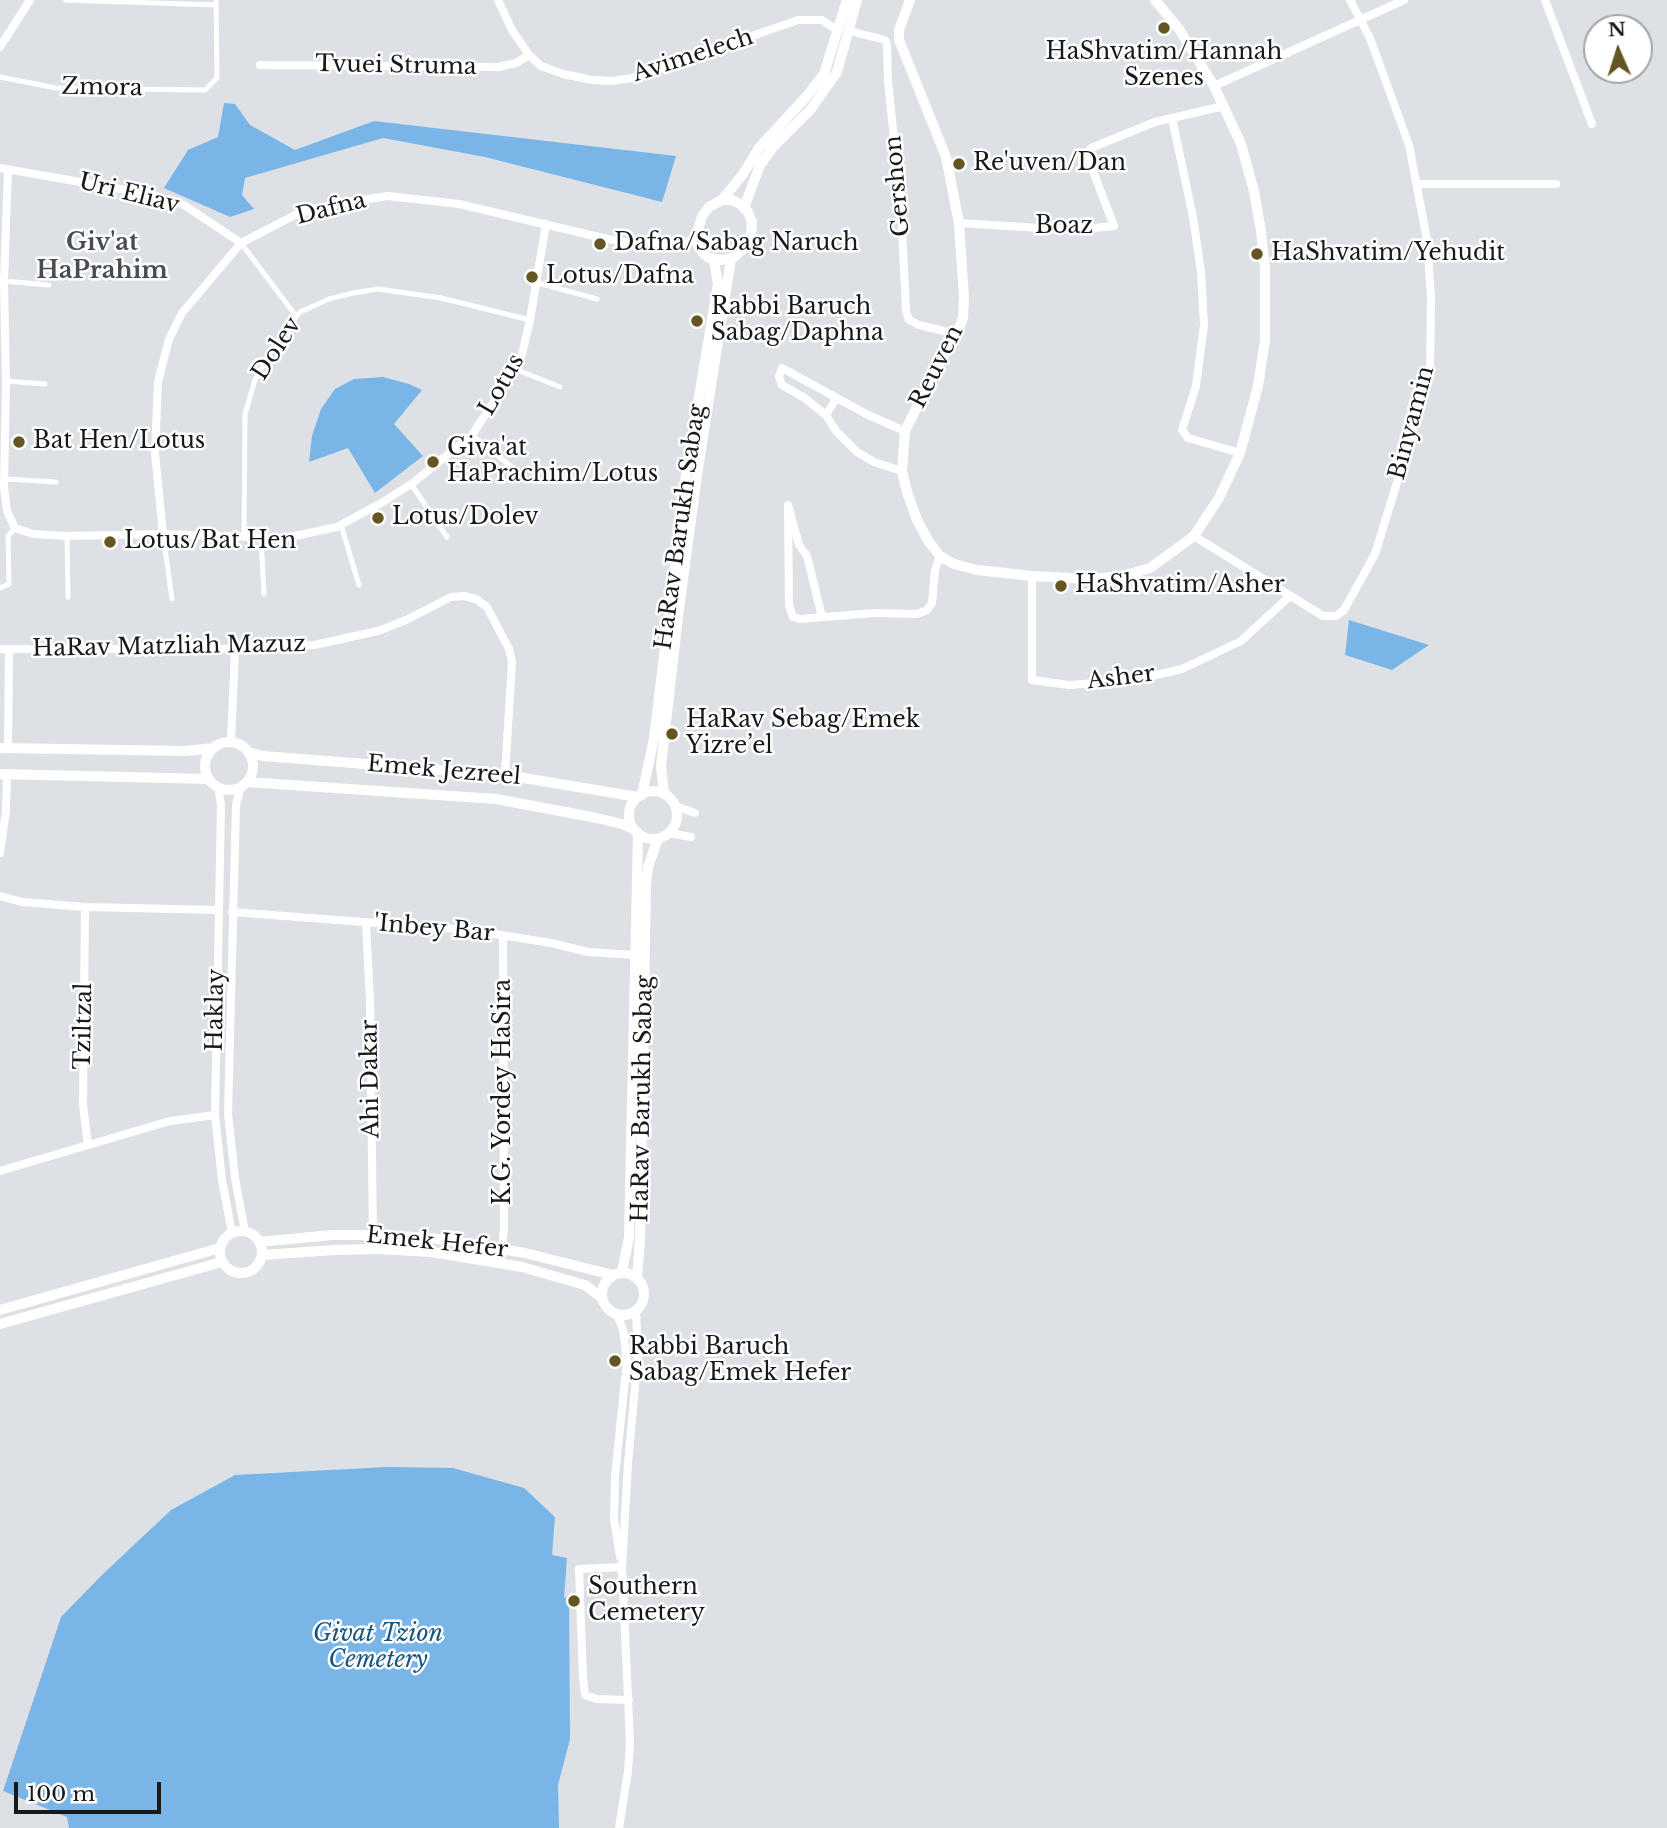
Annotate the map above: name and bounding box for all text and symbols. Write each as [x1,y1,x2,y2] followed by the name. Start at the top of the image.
[1583,14,1653,84] north arrow
[1607,18,1627,41] text: N
[1156,20,1172,36] marker: HaShvatim/Hannah Szenes
[629,24,757,88] street label: Avimelech
[1046,39,1282,93] place label: HaShvatim/Hannah Szenes
[315,51,477,81] street label: Tvuei Struma
[61,73,143,103] street label: Zmora
[880,134,916,238] street label: Gershon
[973,150,1126,178] place label: Re'uven/Dan
[951,156,967,172] marker: Re'uven/Dan
[76,168,182,220] street label: Uri Eliav
[293,187,369,231] street label: Dafna
[1035,213,1093,241] street label: Boaz
[36,229,168,285] district label: Giv'at HaPrahim
[614,230,858,258] place label: Dafna/Sabag Naruch
[592,236,608,252] marker: Dafna/Sabag Naruch
[1271,240,1505,268] place label: HaShvatim/Yehudit
[1249,246,1265,262] marker: HaShvatim/Yehudit
[546,263,694,291] place label: Lotus/Dafna
[524,269,540,285] marker: Lotus/Dafna
[711,294,884,348] place label: Rabbi Baruch Sabag/Daphna
[246,312,308,386] street label: Dolev
[689,313,705,329] marker: Rabbi Baruch Sabag/Daphna
[904,321,970,413] street label: Reuven
[473,349,531,421] street label: Lotus
[1384,363,1440,483] street label: Binyamin
[650,403,712,651] street label: HaRav Barukh Sabag
[33,428,205,456] place label: Bat Hen/Lotus
[11,434,27,450] marker: Bat Hen/Lotus
[447,435,658,489] place label: Giva'at HaPrachim/Lotus
[425,454,441,470] marker: Giva'at HaPrachim/Lotus
[392,504,539,532] place label: Lotus/Dolev
[370,510,386,526] marker: Lotus/Dolev
[124,528,296,556] place label: Lotus/Bat Hen
[102,534,118,550] marker: Lotus/Bat Hen
[1075,572,1285,600] place label: HaShvatim/Asher
[1053,578,1069,594] marker: HaShvatim/Asher
[32,631,306,663] street label: HaRav Matzliah Mazuz
[1085,660,1157,696] street label: Asher
[686,707,920,761] place label: HaRav Sebag/Emek Yizre’el
[664,726,680,742] marker: HaRav Sebag/Emek Yizre’el
[366,751,522,791] street label: Emek Jezreel
[373,910,495,948] street label: 'Inbey Bar
[201,968,231,1052] street label: Haklay
[627,975,659,1223] street label: HaRav Barukh Sabag
[490,979,518,1205] street label: K.G. Yordey HaSira
[69,982,99,1070] street label: Tziltzal
[356,1019,386,1139] street label: Ahi Dakar
[365,1222,509,1264] street label: Emek Hefer
[629,1334,851,1388] place label: Rabbi Baruch Sabag/Emek Hefer
[607,1353,623,1369] marker: Rabbi Baruch Sabag/Emek Hefer
[588,1574,705,1628] place label: Southern Cemetery
[566,1593,582,1609] marker: Southern Cemetery
[313,1621,443,1675] park label: Givat Tzion Cemetery
[18,1769,164,1813] scale bar
[27,1781,95,1807] text: 100 m

